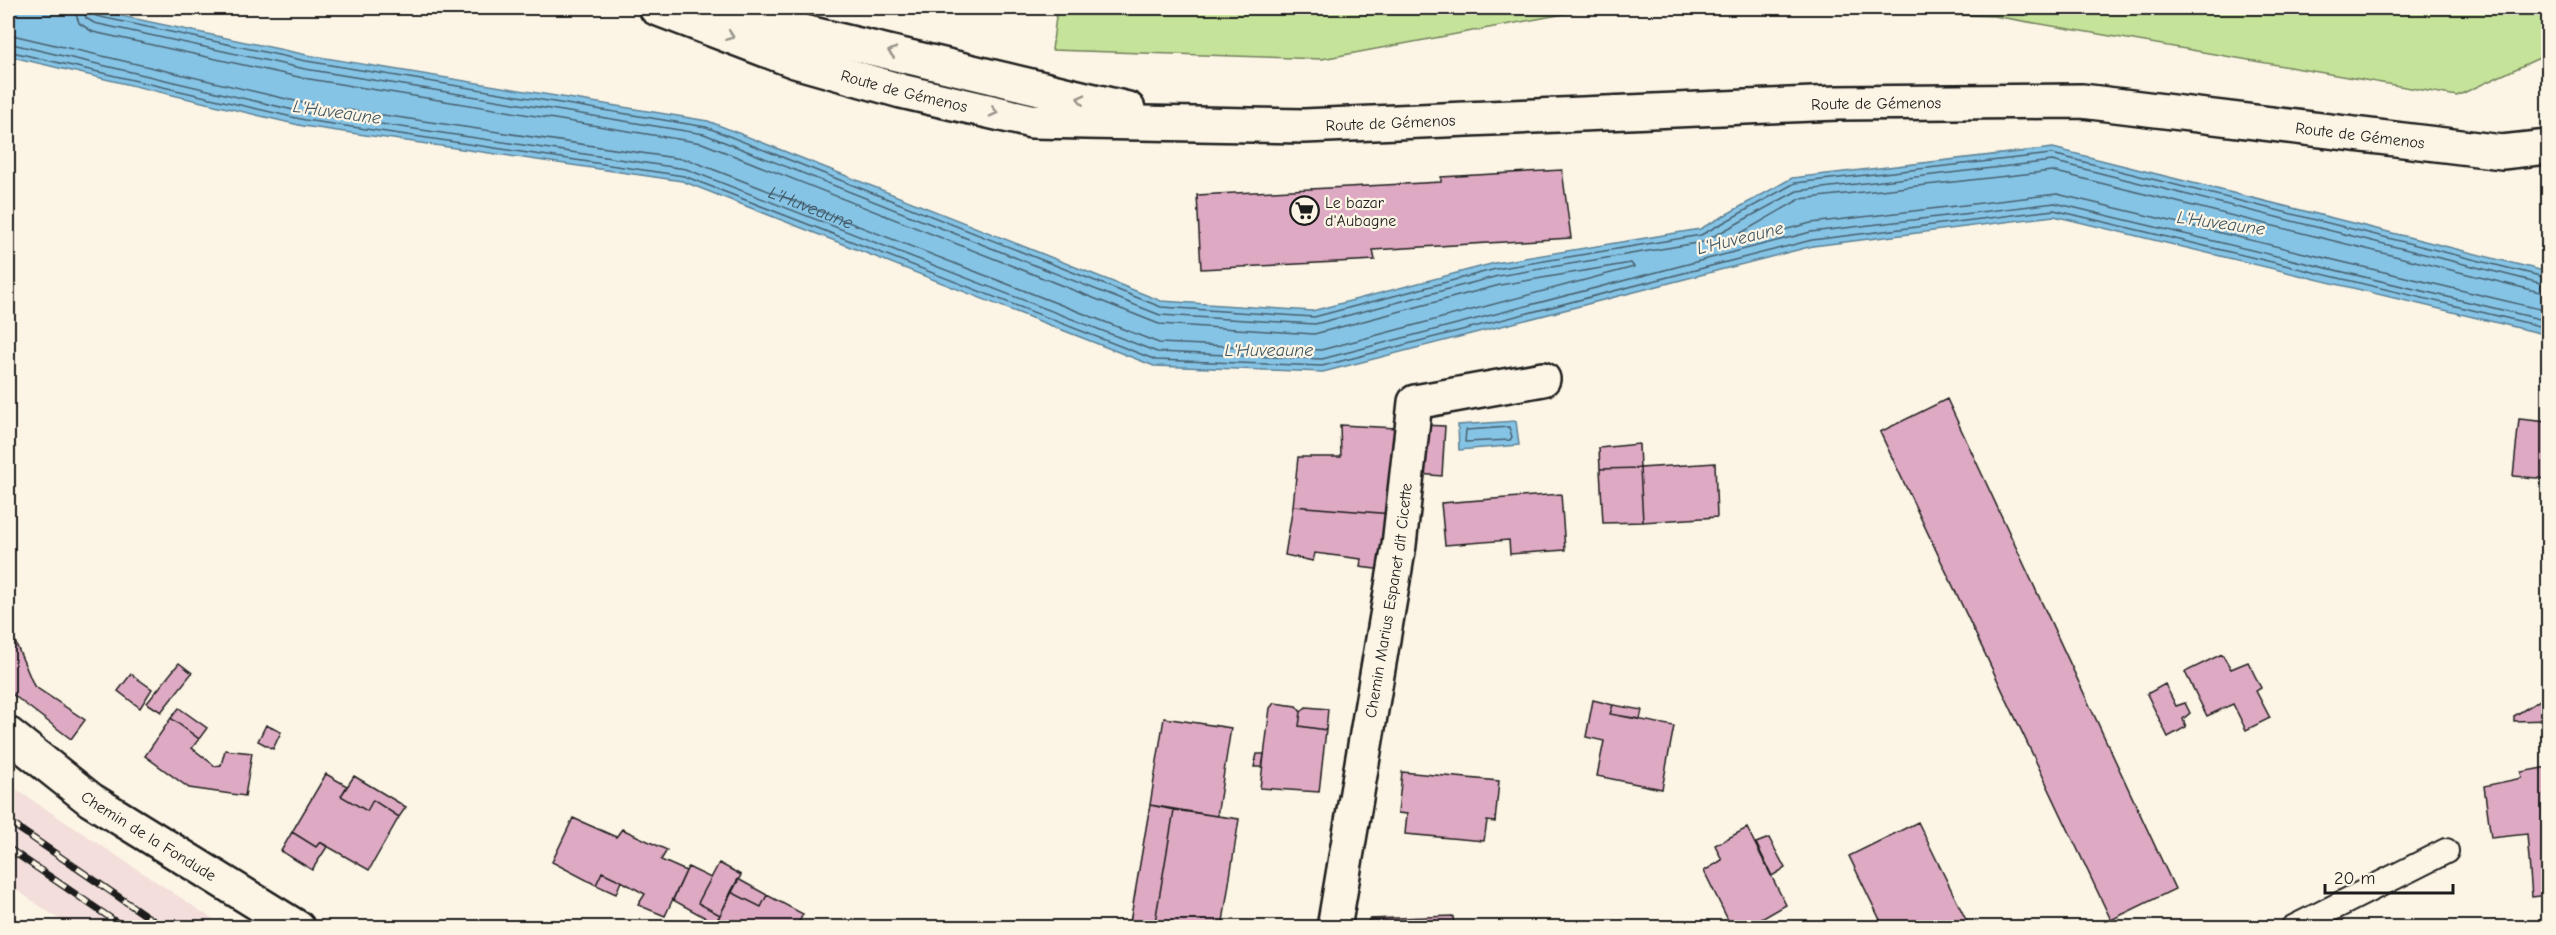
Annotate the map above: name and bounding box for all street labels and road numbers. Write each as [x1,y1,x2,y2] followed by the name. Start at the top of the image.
[839,66,969,116] street label: Route de Gémenos
[1811,94,1942,114] street label: Route de Gémenos
[1325,111,1456,135] street label: Route de Gémenos
[2294,119,2426,153] street label: Route de Gémenos
[1362,482,1416,719] street label: Chemin Marius Espanet dit Cicette
[77,788,219,885] street label: Chemin de la Fondude

